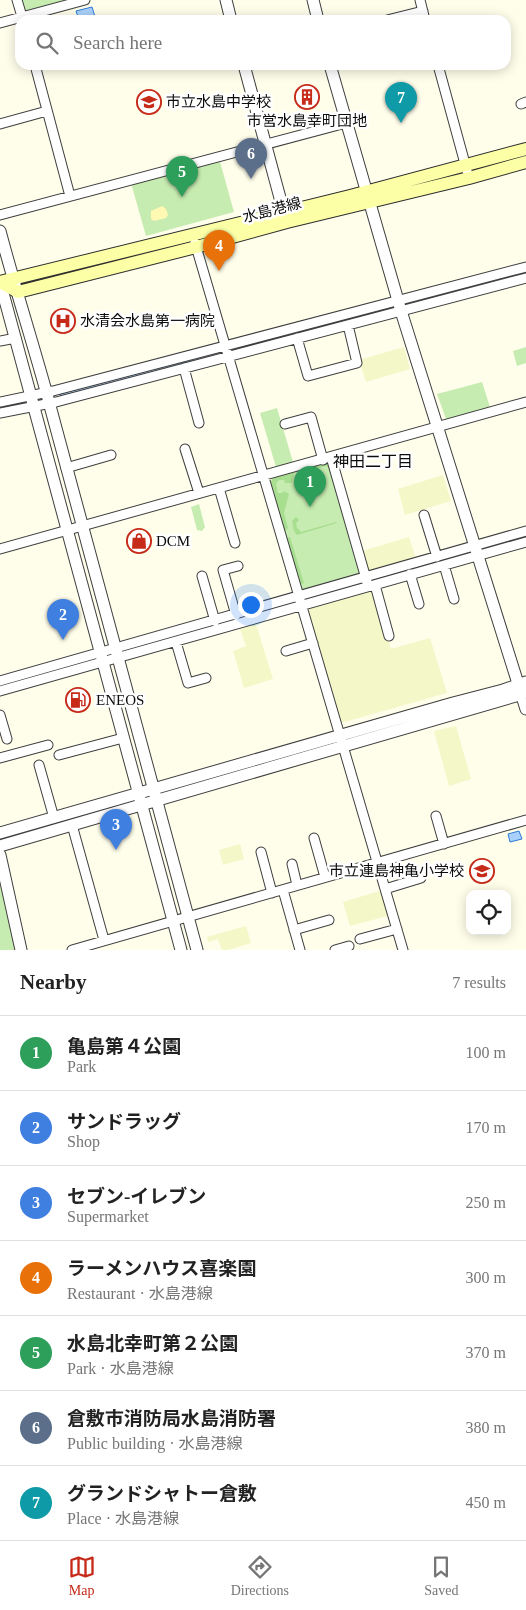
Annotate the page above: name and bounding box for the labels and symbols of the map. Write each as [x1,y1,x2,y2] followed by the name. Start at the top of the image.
[385,82,417,123] pin: 7
[294,84,320,110] building icon: 市営水島幸町団地
[136,89,162,115] school or university icon: 市立水島中学校
[166,94,271,110] place label: 市立水島中学校
[247,113,367,129] place label: 市営水島幸町団地
[235,138,267,179] pin: 6
[166,156,198,197] pin: 5
[241,195,303,225] street label: 水島港線
[203,230,235,271] pin: 4
[50,308,76,334] hospital icon: 水清会水島第一病院
[80,313,215,329] place label: 水清会水島第一病院
[333,453,413,470] district label: 神田二丁目
[294,466,326,507] pin: 1
[126,528,152,554] shop icon: DCM
[156,533,190,549] place label: DCM
[238,592,264,618] your location
[47,599,79,640] pin: 2
[65,687,91,713] fuel station icon: ENEOS
[96,692,144,708] place label: ENEOS
[100,809,132,850] pin: 3
[469,858,495,884] school or university icon: 市立連島神亀小学校
[329,863,464,879] place label: 市立連島神亀小学校

